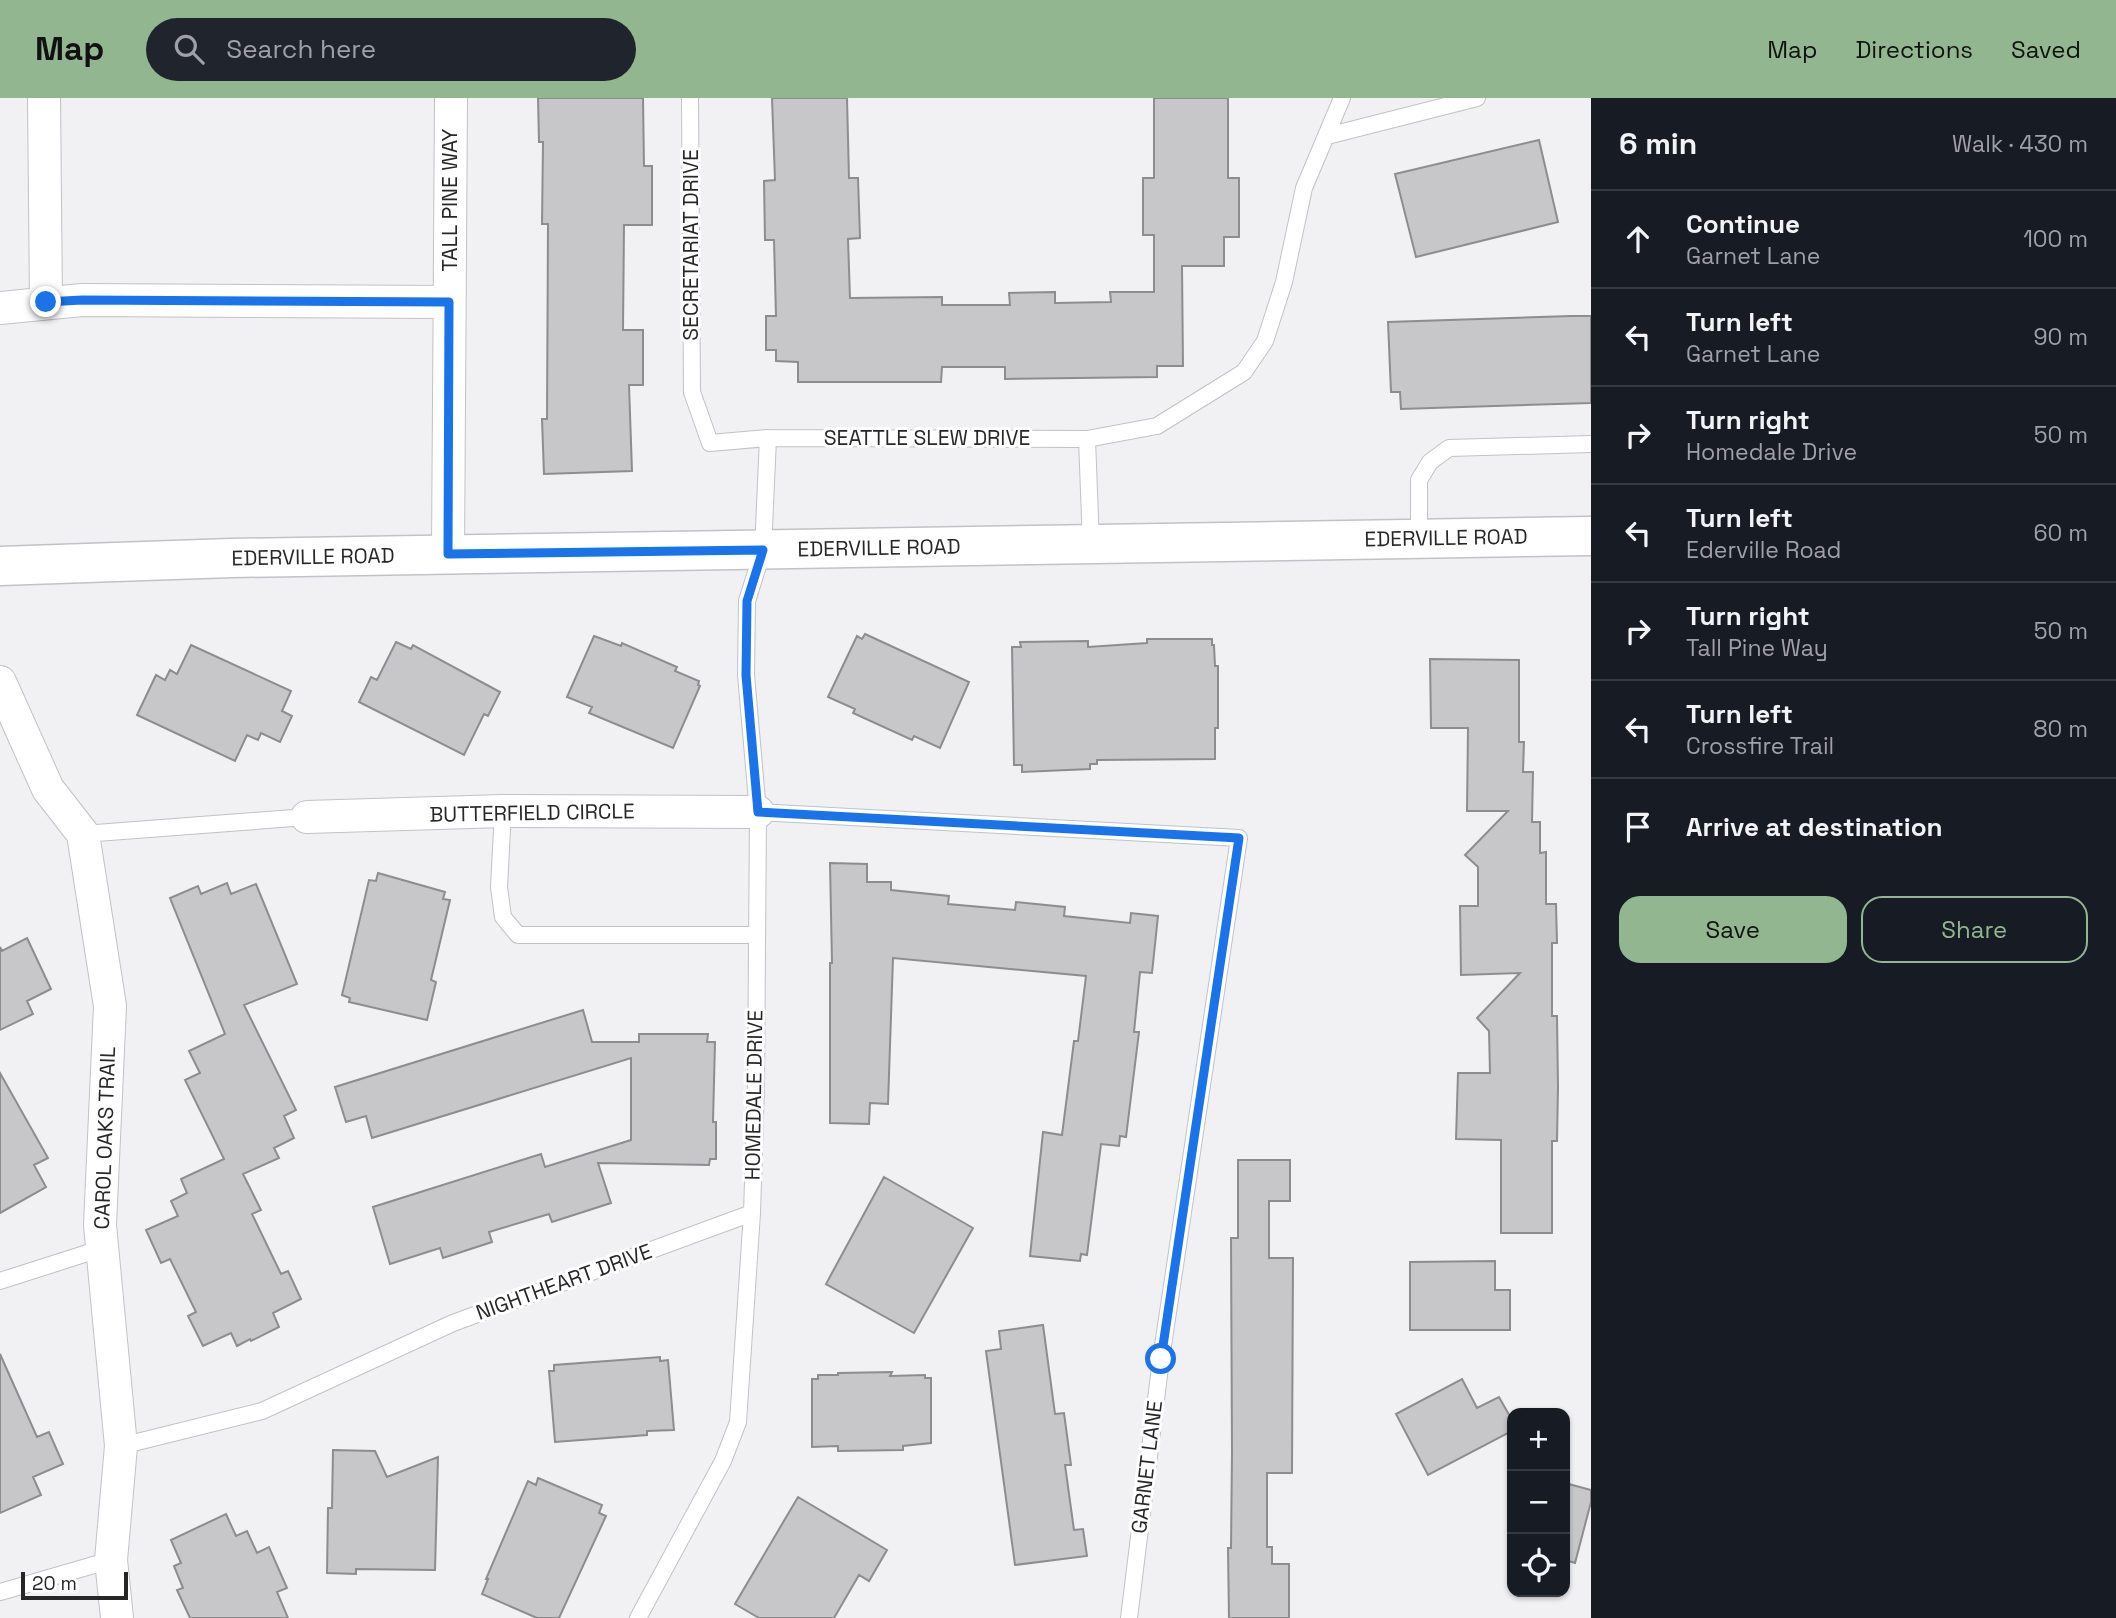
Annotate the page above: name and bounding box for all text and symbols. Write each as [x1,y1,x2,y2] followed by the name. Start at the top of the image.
[146,18,636,81] search box
[35,28,104,70] text: Map
[170,30,208,68] icon: search
[226,32,376,66] text: Search here
[1767,34,1817,65] text: Map
[1855,34,1973,65] text: Directions
[2011,34,2081,65] text: Saved
[1619,124,1697,163] text: 6 min
[436,128,463,271] street label: TALL PINE WAY
[1952,129,2088,159] text: Walk · 430 m
[677,149,704,341] street label: SECRETARIAT DRIVE
[1686,207,1800,241] text: Continue
[1619,220,1657,258] icon: ahead
[2023,224,2088,254] text: 100 m
[1686,241,1820,271] text: Garnet Lane
[30,286,61,317] route end
[1686,305,1793,339] text: Turn left
[1619,318,1657,356] icon: left
[2033,322,2088,352] text: 90 m
[1686,339,1820,369] text: Garnet Lane
[1686,403,1810,437] text: Turn right
[1619,416,1657,454] icon: right
[2034,420,2088,450] text: 50 m
[824,424,1030,451] street label: SEATTLE SLEW DRIVE
[1686,437,1857,467] text: Homedale Drive
[1686,501,1793,535] text: Turn left
[1619,514,1657,552] icon: left
[2033,518,2088,548] text: 60 m
[1364,523,1528,552] street label: EDERVILLE ROAD
[797,533,961,562] street label: EDERVILLE ROAD
[1686,535,1841,565] text: Ederville Road
[231,542,395,571] street label: EDERVILLE ROAD
[1686,599,1810,633] text: Turn right
[1619,612,1657,650] icon: right
[2034,616,2088,646] text: 50 m
[1686,633,1828,663] text: Tall Pine Way
[1686,697,1793,731] text: Turn left
[1619,710,1657,748] icon: left
[2033,714,2088,744] text: 80 m
[1686,731,1834,761] text: Crossfire Trail
[429,797,635,828] street label: BUTTERFIELD CIRCLE
[1619,808,1657,846] icon: arrive
[1686,810,1943,844] text: Arrive at destination
[1619,896,1847,963] button: Save
[1861,896,2088,963] button: Share
[739,1009,768,1181] street label: HOMEDALE DRIVE
[88,1046,121,1230] street label: CAROL OAKS TRAIL
[472,1237,655,1326] street label: NIGHTHEART DRIVE
[1145,1343,1176,1374] route start
[1125,1399,1168,1535] street label: GARNET LANE
[1507,1408,1570,1597] map controls
[1507,1408,1570,1471] button: +
[1507,1471,1570,1534] button: −
[1507,1534,1570,1597] button: locate
[21,1569,128,1601] scale bar
[32,1571,77,1596] text: 20 m

